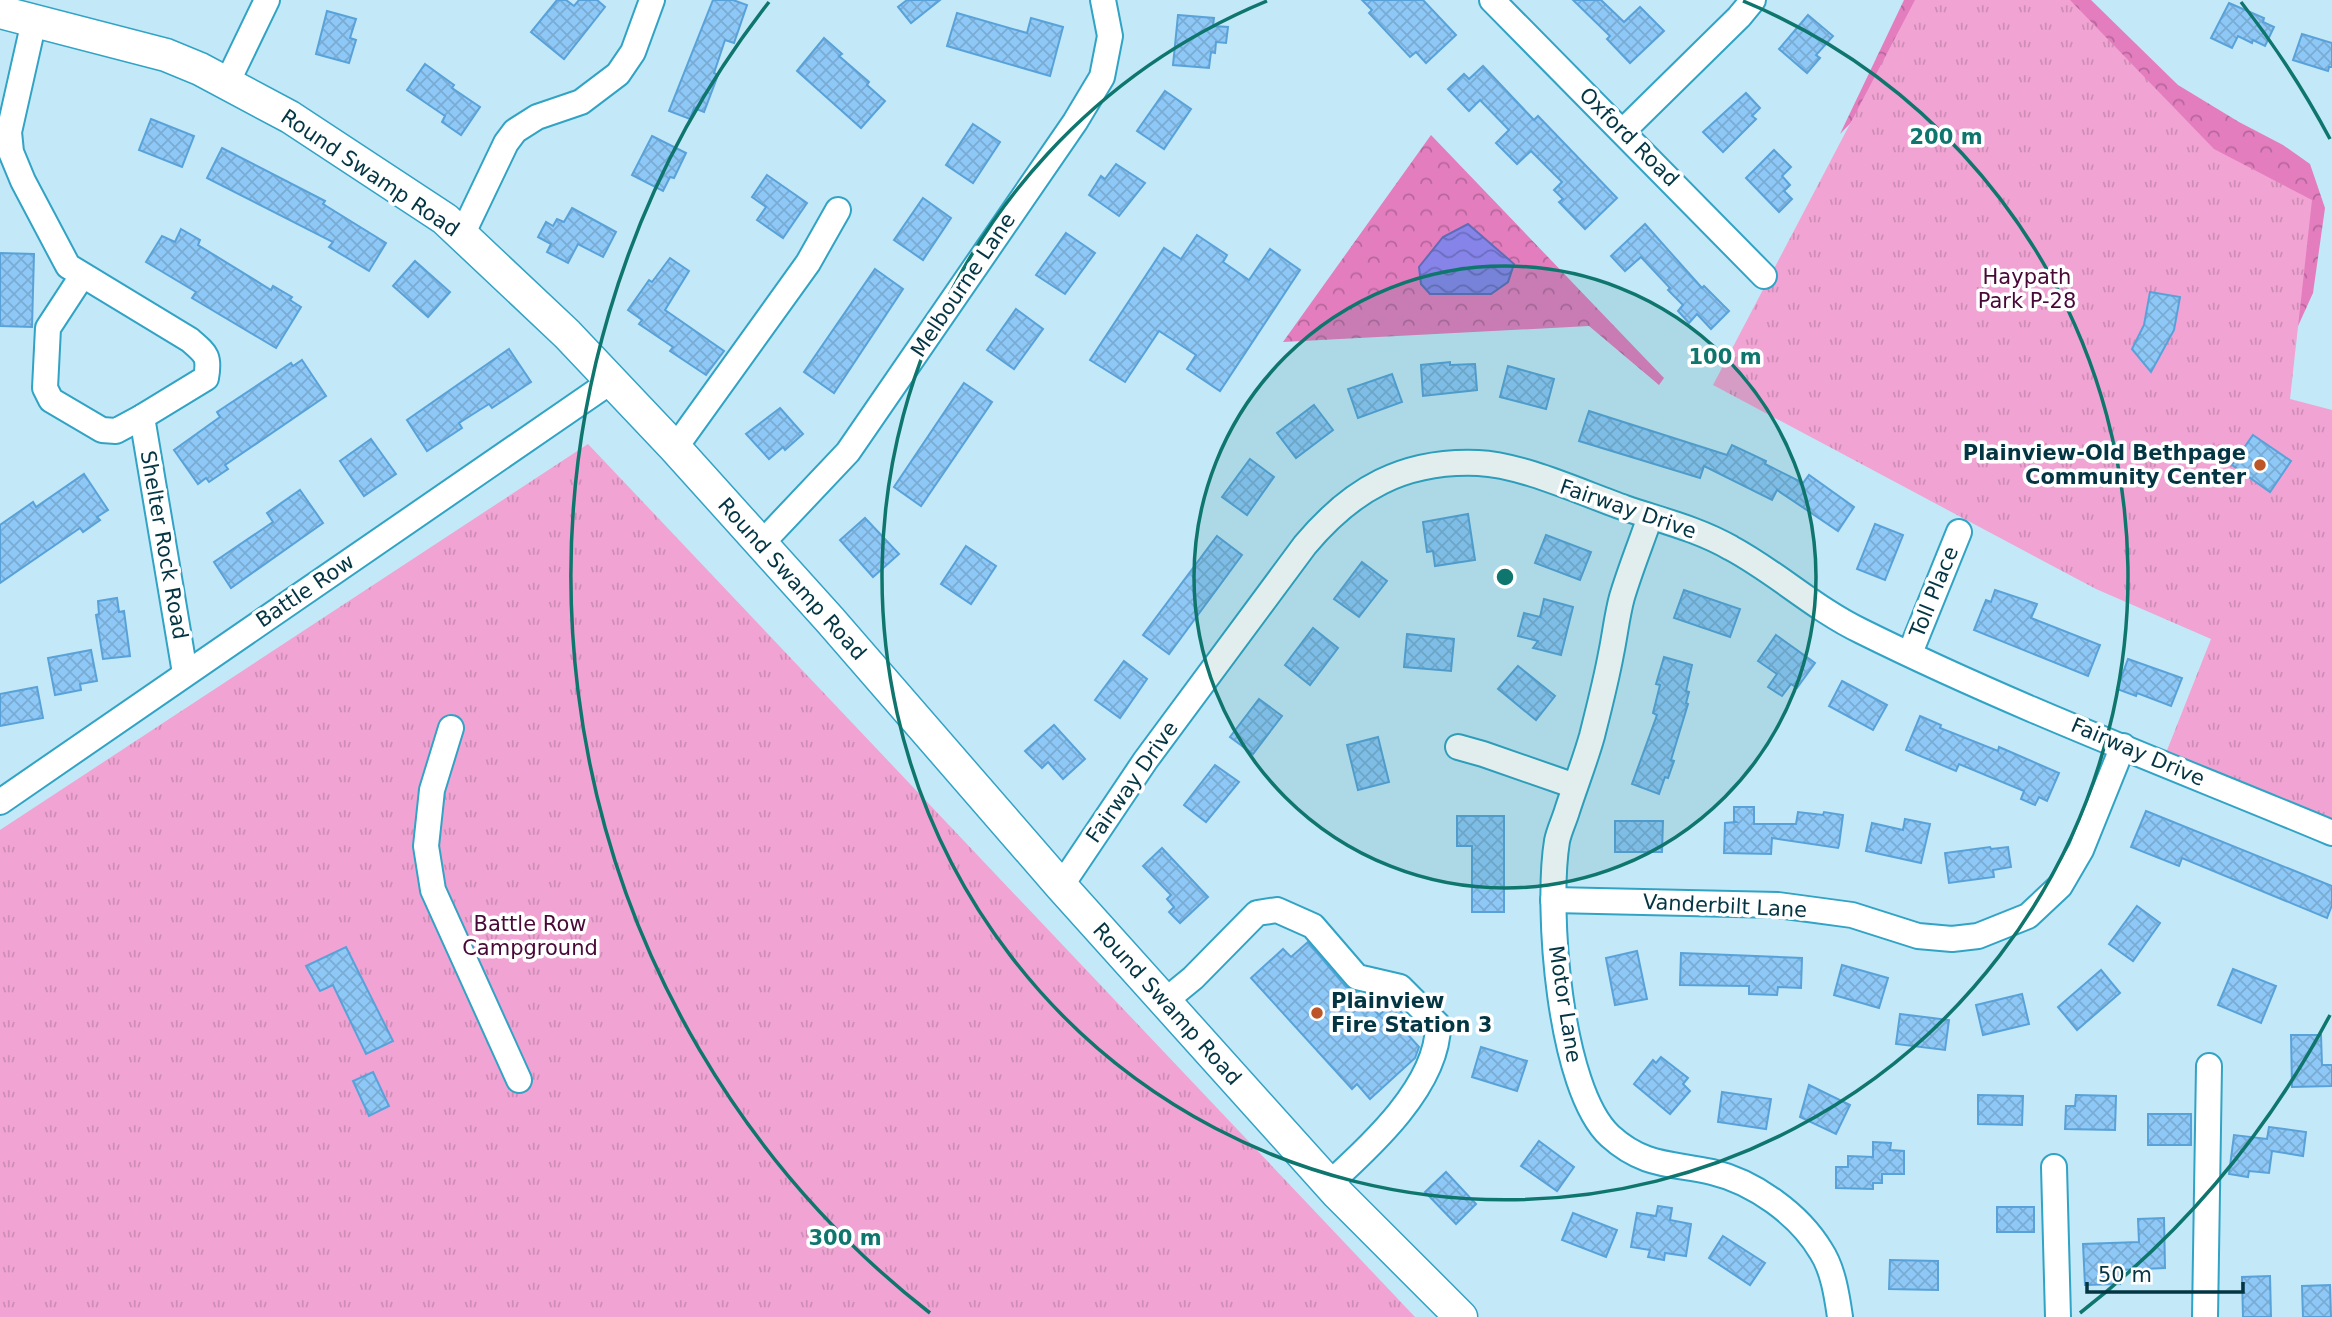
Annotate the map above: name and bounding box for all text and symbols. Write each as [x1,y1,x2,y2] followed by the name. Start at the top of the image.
[1574,82,1684,192] street label: Oxford Road
[276,104,464,242] street label: Round Swamp Road
[1909,125,1983,149] text: 200 m
[906,209,1020,361] street label: Melbourne Lane
[1978,265,2076,313] park label: Haypath Park P-28
[1688,345,1762,369] text: 100 m
[1963,441,2247,489] place label: Plainview-Old Bethpage Community Center
[136,449,192,641] street label: Shelter Rock Road
[2252,457,2268,473] marker: Plainview-Old Bethpage Community Center
[1557,474,1699,544] street label: Fairway Drive
[713,493,871,665] street label: Round Swamp Road
[1904,543,1963,642] street label: Toll Place
[252,549,358,633] street label: Battle Row
[1493,565,1517,589] centre of rings
[2068,713,2208,791] street label: Fairway Drive
[1081,717,1183,847] street label: Fairway Drive
[1642,890,1808,922] street label: Vanderbilt Lane
[462,912,598,960] park label: Battle Row Campground
[1088,918,1246,1090] street label: Round Swamp Road
[1544,944,1586,1064] street label: Motor Lane
[1331,989,1492,1037] place label: Plainview Fire Station 3
[1309,1005,1325,1021] marker: Plainview Fire Station 3
[808,1226,882,1250] text: 300 m
[2087,1250,2243,1294] scale bar
[2098,1263,2152,1287] text: 50 m

